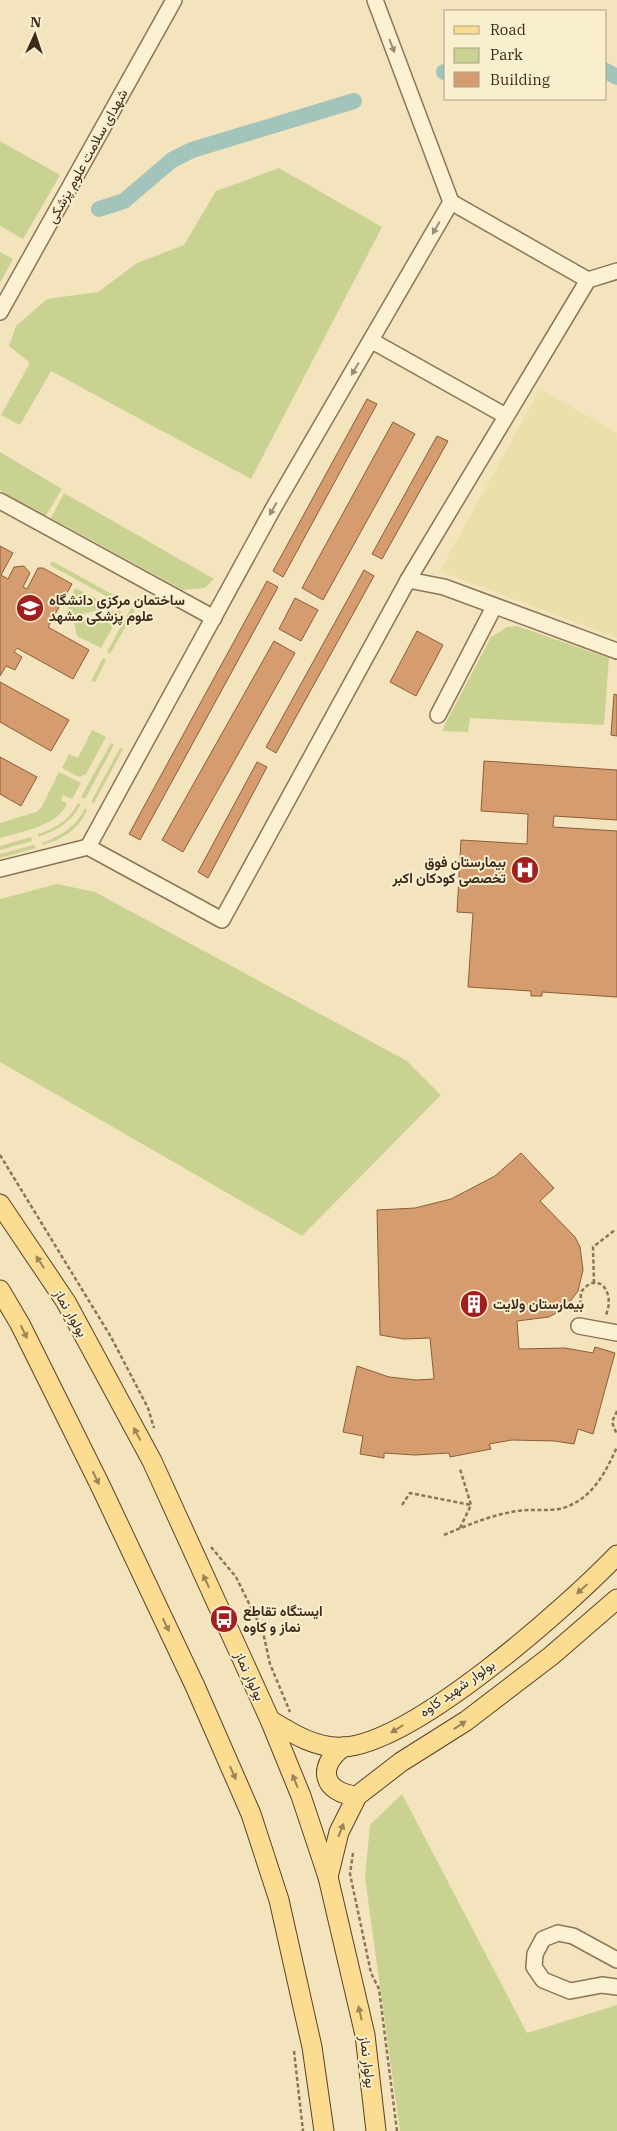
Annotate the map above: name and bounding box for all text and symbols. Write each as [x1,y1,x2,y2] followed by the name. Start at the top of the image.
[10,10,60,60] north arrow
[444,10,607,100] legend
[30,13,42,31] text: N
[490,20,526,39] text: Road
[389,38,396,53] one-way arrow
[490,45,523,64] text: Park
[490,70,550,89] text: Building
[43,86,132,227] street label: شهدای سلامت علوم پزشکی
[432,221,440,236] one-way arrow
[351,363,360,376] one-way arrow
[268,503,277,516] one-way arrow
[49,591,185,626] place label: ساختمان مرکزی دانشگاه علوم پزشکی مشهد
[15,593,45,623] school or university icon: ساختمان مرکزی دانشگاه علوم پزشکی مشهد
[391,853,507,887] place label: بیمارستان فوق تخصصی کودکان اکبر
[510,855,540,885] hospital icon: بیمارستان فوق تخصصی کودکان اکبر
[35,1255,45,1269] one-way arrow
[50,1285,92,1340] street label: بولوار نماز
[459,1289,489,1319] building icon: بیمارستان ولایت
[493,1295,584,1313] place label: بیمارستان ولایت
[20,1325,28,1340] one-way arrow
[133,1427,141,1441] one-way arrow
[92,1471,100,1485] one-way arrow
[202,1574,210,1588] one-way arrow
[576,1583,588,1595] one-way arrow
[243,1602,323,1636] place label: ایستگاه تقاطع نماز و کاوه
[209,1604,239,1634] bus stop icon: ایستگاه تقاطع نماز و کاوه
[162,1618,170,1632] one-way arrow
[230,1648,269,1704] street label: بولوار نماز
[416,1655,498,1721] street label: بولوار شهید کاوه
[453,1720,466,1730] one-way arrow
[390,1725,404,1734] one-way arrow
[230,1766,238,1780] one-way arrow
[291,1774,299,1788] one-way arrow
[337,1822,345,1837] one-way arrow
[356,2006,364,2021] one-way arrow
[356,2034,380,2089] street label: بولوار نماز

